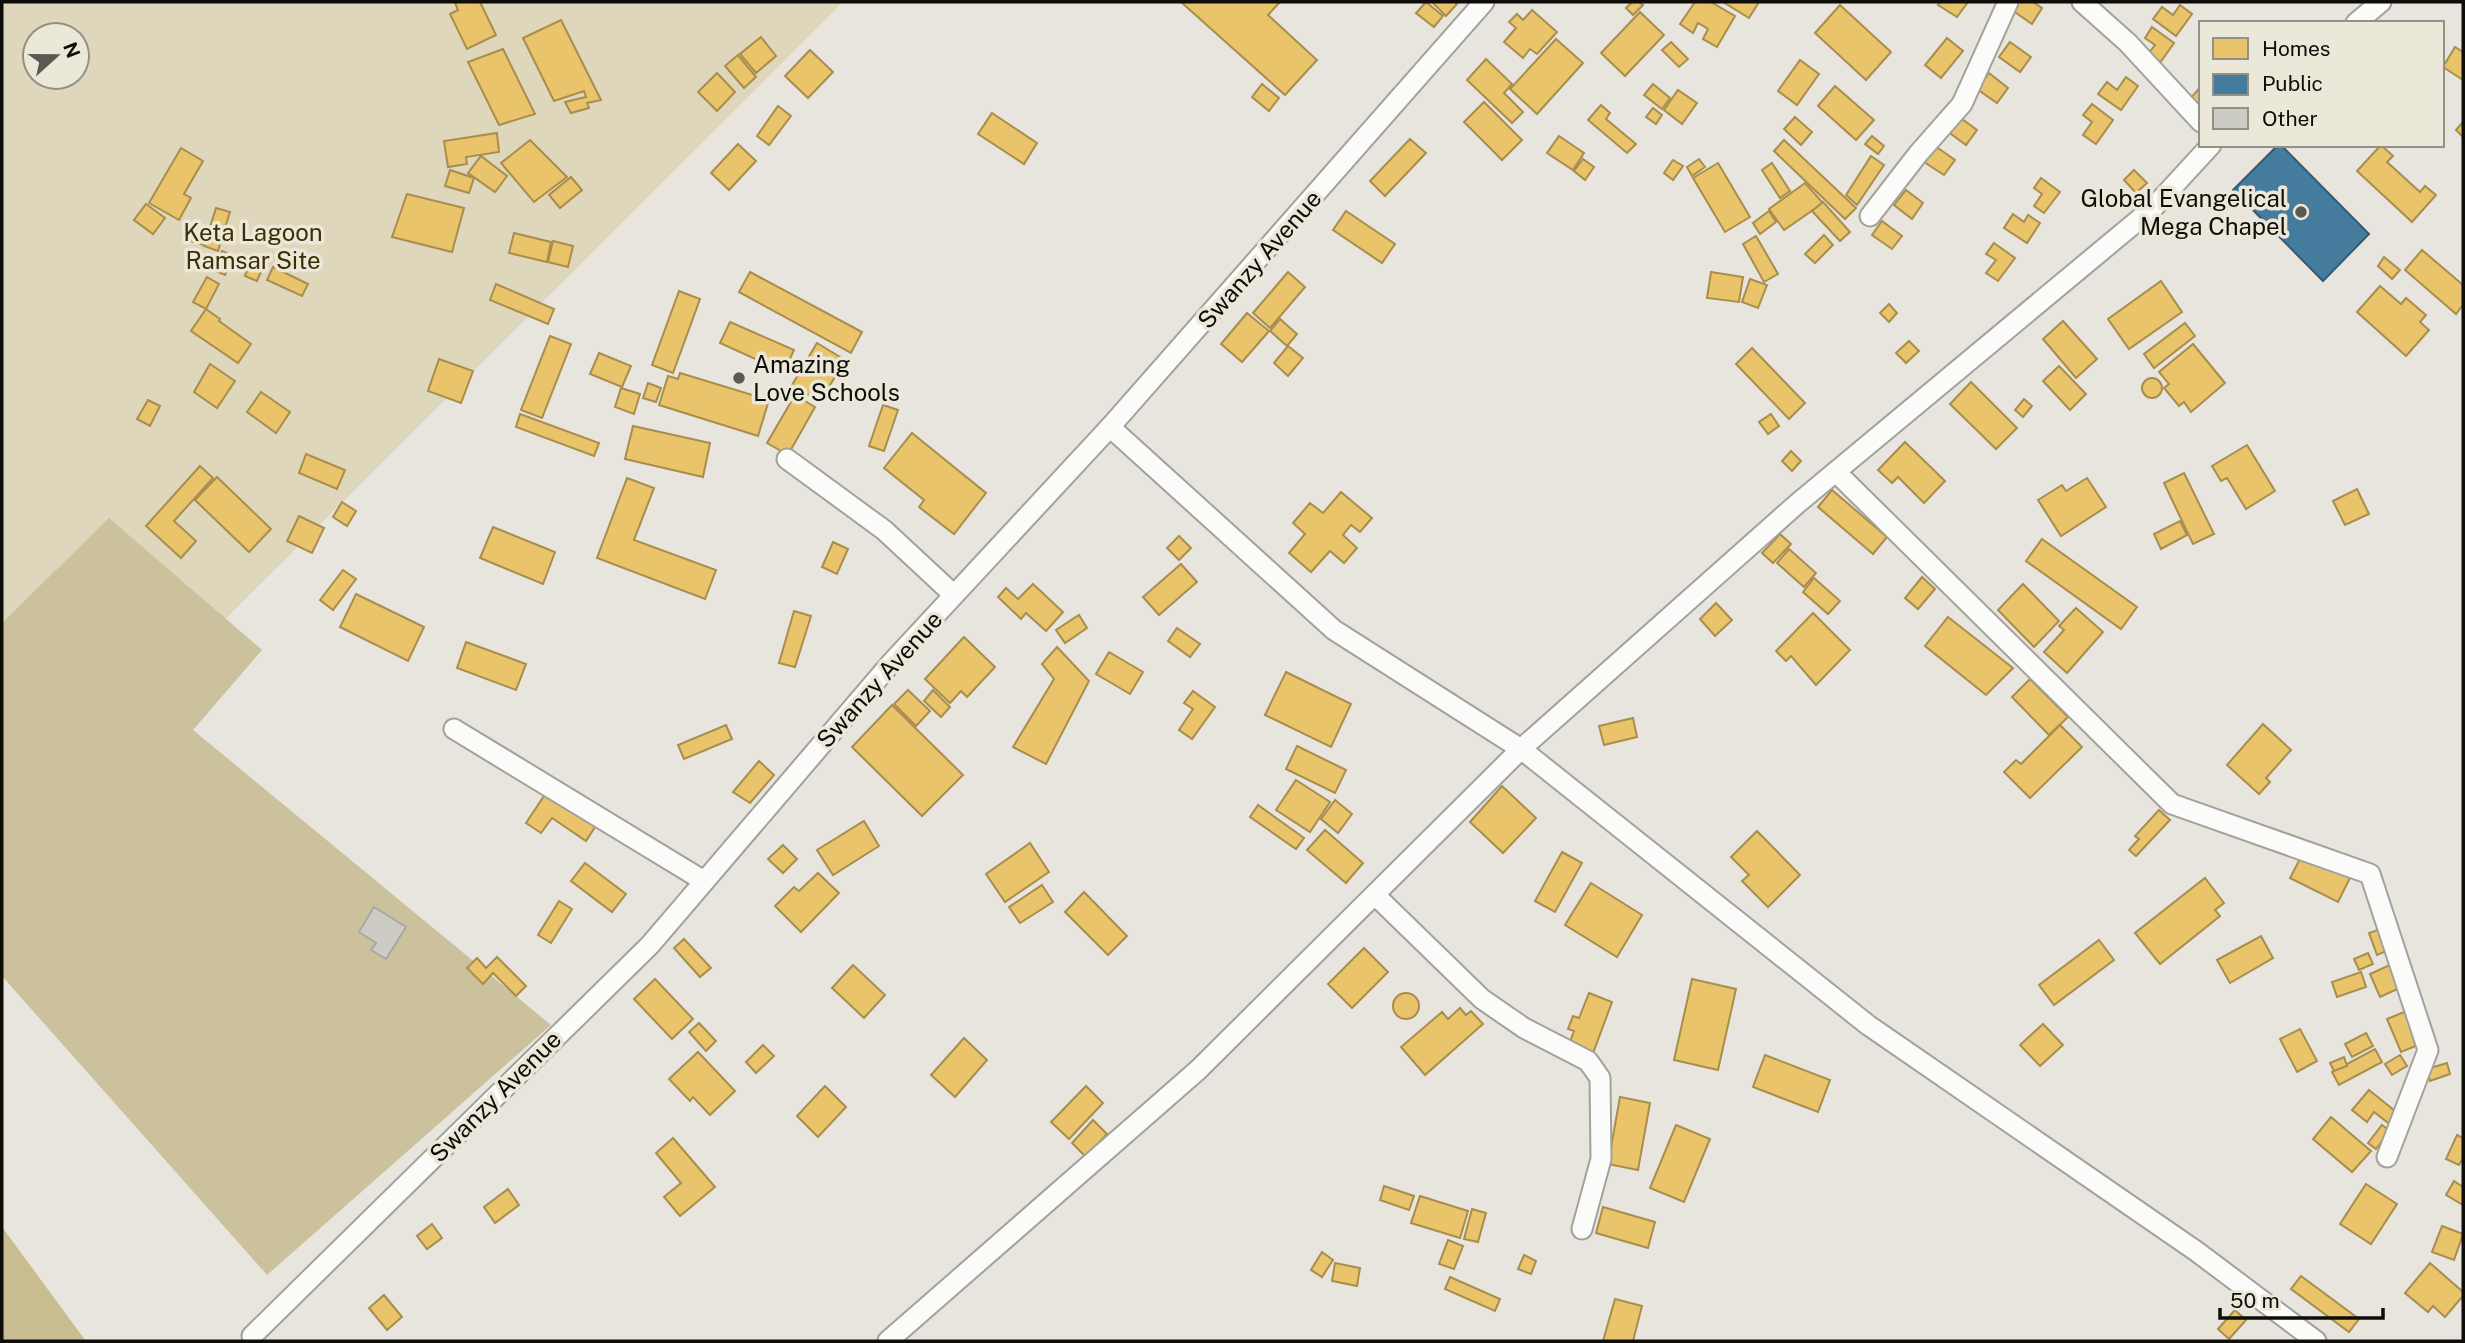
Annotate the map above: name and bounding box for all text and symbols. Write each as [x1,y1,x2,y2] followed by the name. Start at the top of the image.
[21,21,91,91] north arrow
[2199,21,2444,147] legend
[2262,36,2330,61] text: Homes
[59,39,85,61] text: N
[2262,71,2323,96] text: Public
[2262,106,2318,131] text: Other
[1191,184,1327,334] street label: Swanzy Avenue
[2080,184,2287,240] place label: Global Evangelical Mega Chapel
[2293,204,2309,220] marker: Global Evangelical Mega Chapel
[183,218,323,274] park label: Keta Lagoon Ramsar Site
[753,350,900,406] place label: Amazing Love Schools
[731,370,747,386] marker: Amazing Love Schools
[810,605,948,753] street label: Swanzy Avenue
[424,1025,566,1167] street label: Swanzy Avenue
[2220,1276,2383,1320] scale bar
[2230,1288,2280,1313] text: 50 m

